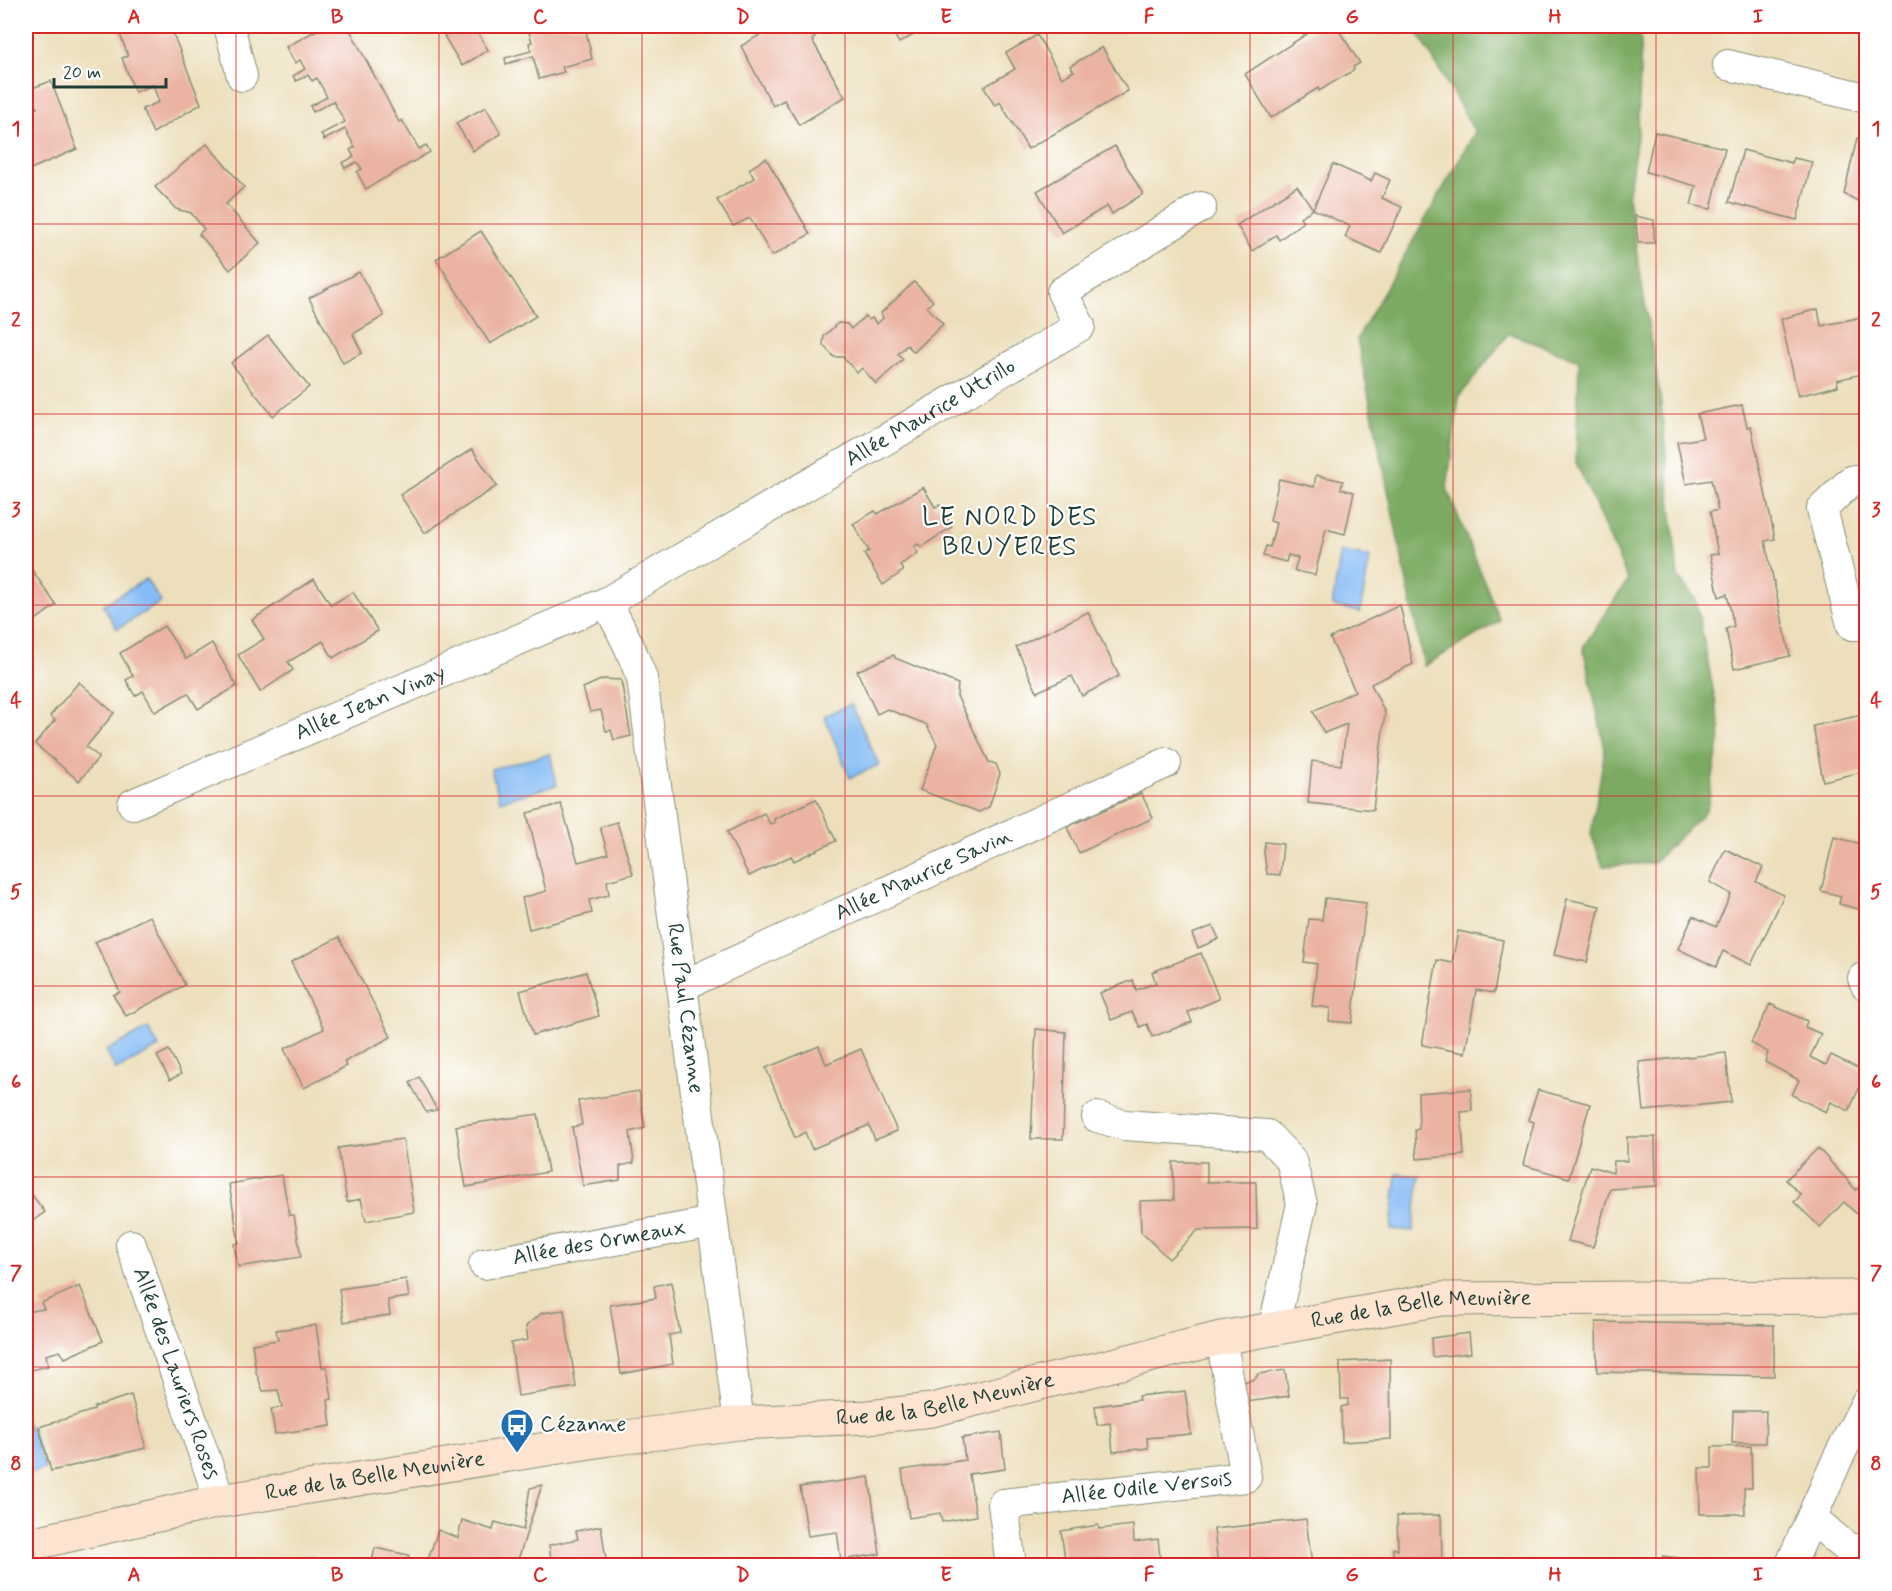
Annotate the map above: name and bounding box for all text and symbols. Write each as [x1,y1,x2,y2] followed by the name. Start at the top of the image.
[127,4,141,31] text: A
[331,4,344,31] text: B
[533,4,548,31] text: C
[736,4,750,31] text: D
[940,4,952,31] text: E
[1144,4,1155,31] text: F
[1345,4,1359,31] text: G
[1548,4,1562,31] text: H
[1753,4,1763,31] text: I
[54,51,166,89] scale bar
[63,61,101,85] text: 20 m
[12,116,20,143] text: 1
[1872,116,1880,143] text: 1
[11,307,21,334] text: 2
[1871,307,1881,334] text: 2
[840,352,1021,474] street label: Allée Maurice Utrillo
[11,497,21,524] text: 3
[1871,497,1881,524] text: 3
[922,501,1098,565] district label: LE NORD DES BRUYERES
[291,658,450,747] street label: Allée Jean Vinay
[10,688,22,715] text: 4
[1870,688,1882,715] text: 4
[831,822,1016,928] street label: Allée Maurice Savin
[10,879,22,906] text: 5
[1870,879,1882,906] text: 5
[660,922,710,1095] street label: Rue Paul Cézanne
[11,1069,21,1096] text: 6
[1871,1069,1881,1096] text: 6
[510,1213,688,1272] street label: Allée des Ormeaux
[10,1260,22,1287] text: 7
[1870,1260,1882,1287] text: 7
[126,1264,226,1484] street label: Allée des Lauriers Roses
[1309,1285,1531,1336] street label: Rue de la Belle Meunière
[836,1366,1057,1432] street label: Rue de la Belle Meunière
[499,1407,535,1454] bus stop icon: Cézanne
[540,1411,627,1439] place label: Cézanne
[263,1445,487,1508] street label: Rue de la Belle Meunière
[10,1451,22,1478] text: 8
[1870,1451,1882,1478] text: 8
[1060,1465,1234,1511] street label: Allée Odile Versois
[127,1562,141,1589] text: A
[331,1562,344,1589] text: B
[533,1562,548,1589] text: C
[736,1562,750,1589] text: D
[940,1562,952,1589] text: E
[1144,1562,1155,1589] text: F
[1345,1562,1359,1589] text: G
[1548,1562,1562,1589] text: H
[1753,1562,1763,1589] text: I

